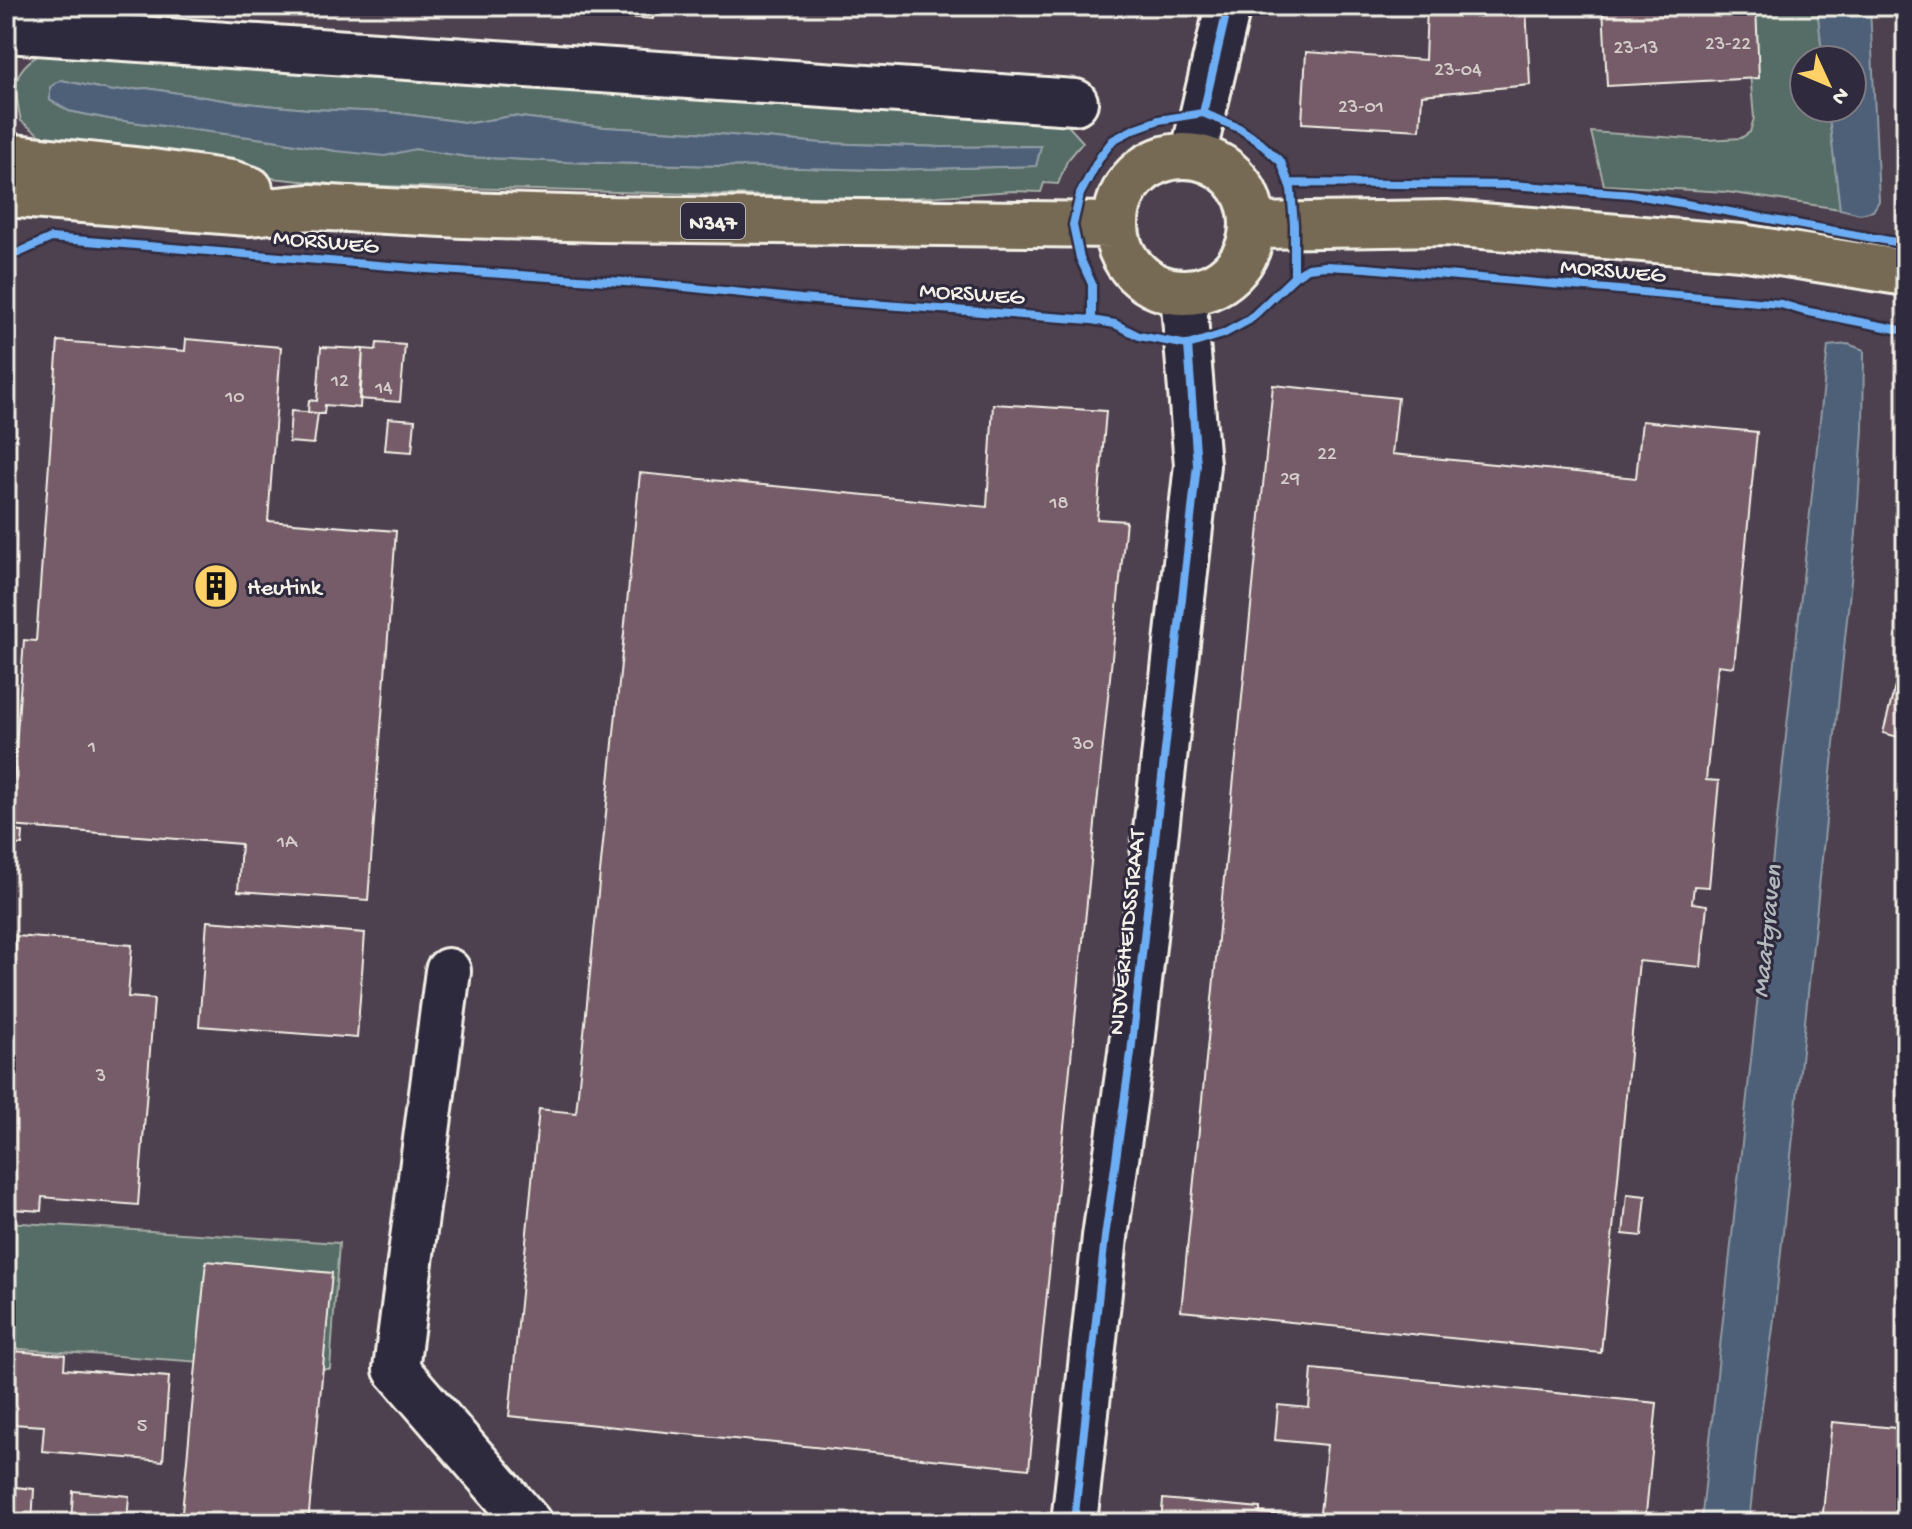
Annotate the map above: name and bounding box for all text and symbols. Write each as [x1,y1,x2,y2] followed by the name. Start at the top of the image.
[1705,34,1751,57] house number: 23-22
[1614,38,1658,61] house number: 23-13
[1788,44,1868,124] north arrow
[1434,60,1482,83] house number: 23-04
[1825,81,1854,109] text: N
[1338,97,1384,120] house number: 23-01
[681,203,745,239] road number: N347
[272,224,380,263] street label: MORSWEG
[1559,253,1667,292] street label: MORSWEG
[918,277,1026,314] street label: MORSWEG
[330,371,349,394] house number: 12
[374,378,393,401] house number: 14
[224,387,245,410] house number: 10
[1317,444,1337,467] house number: 22
[1280,469,1300,492] house number: 29
[1048,493,1069,516] house number: 18
[192,562,240,610] building icon: Heutink
[247,575,324,604] place label: Heutink
[1071,734,1094,757] house number: 30
[87,737,96,760] house number: 1
[1103,826,1154,1037] street label: NIJVERHEIDSSTRAAT
[276,832,298,855] house number: 1A
[1747,863,1792,999] water label: Maatgraven
[95,1066,106,1089] house number: 3
[137,1416,147,1439] house number: 5

